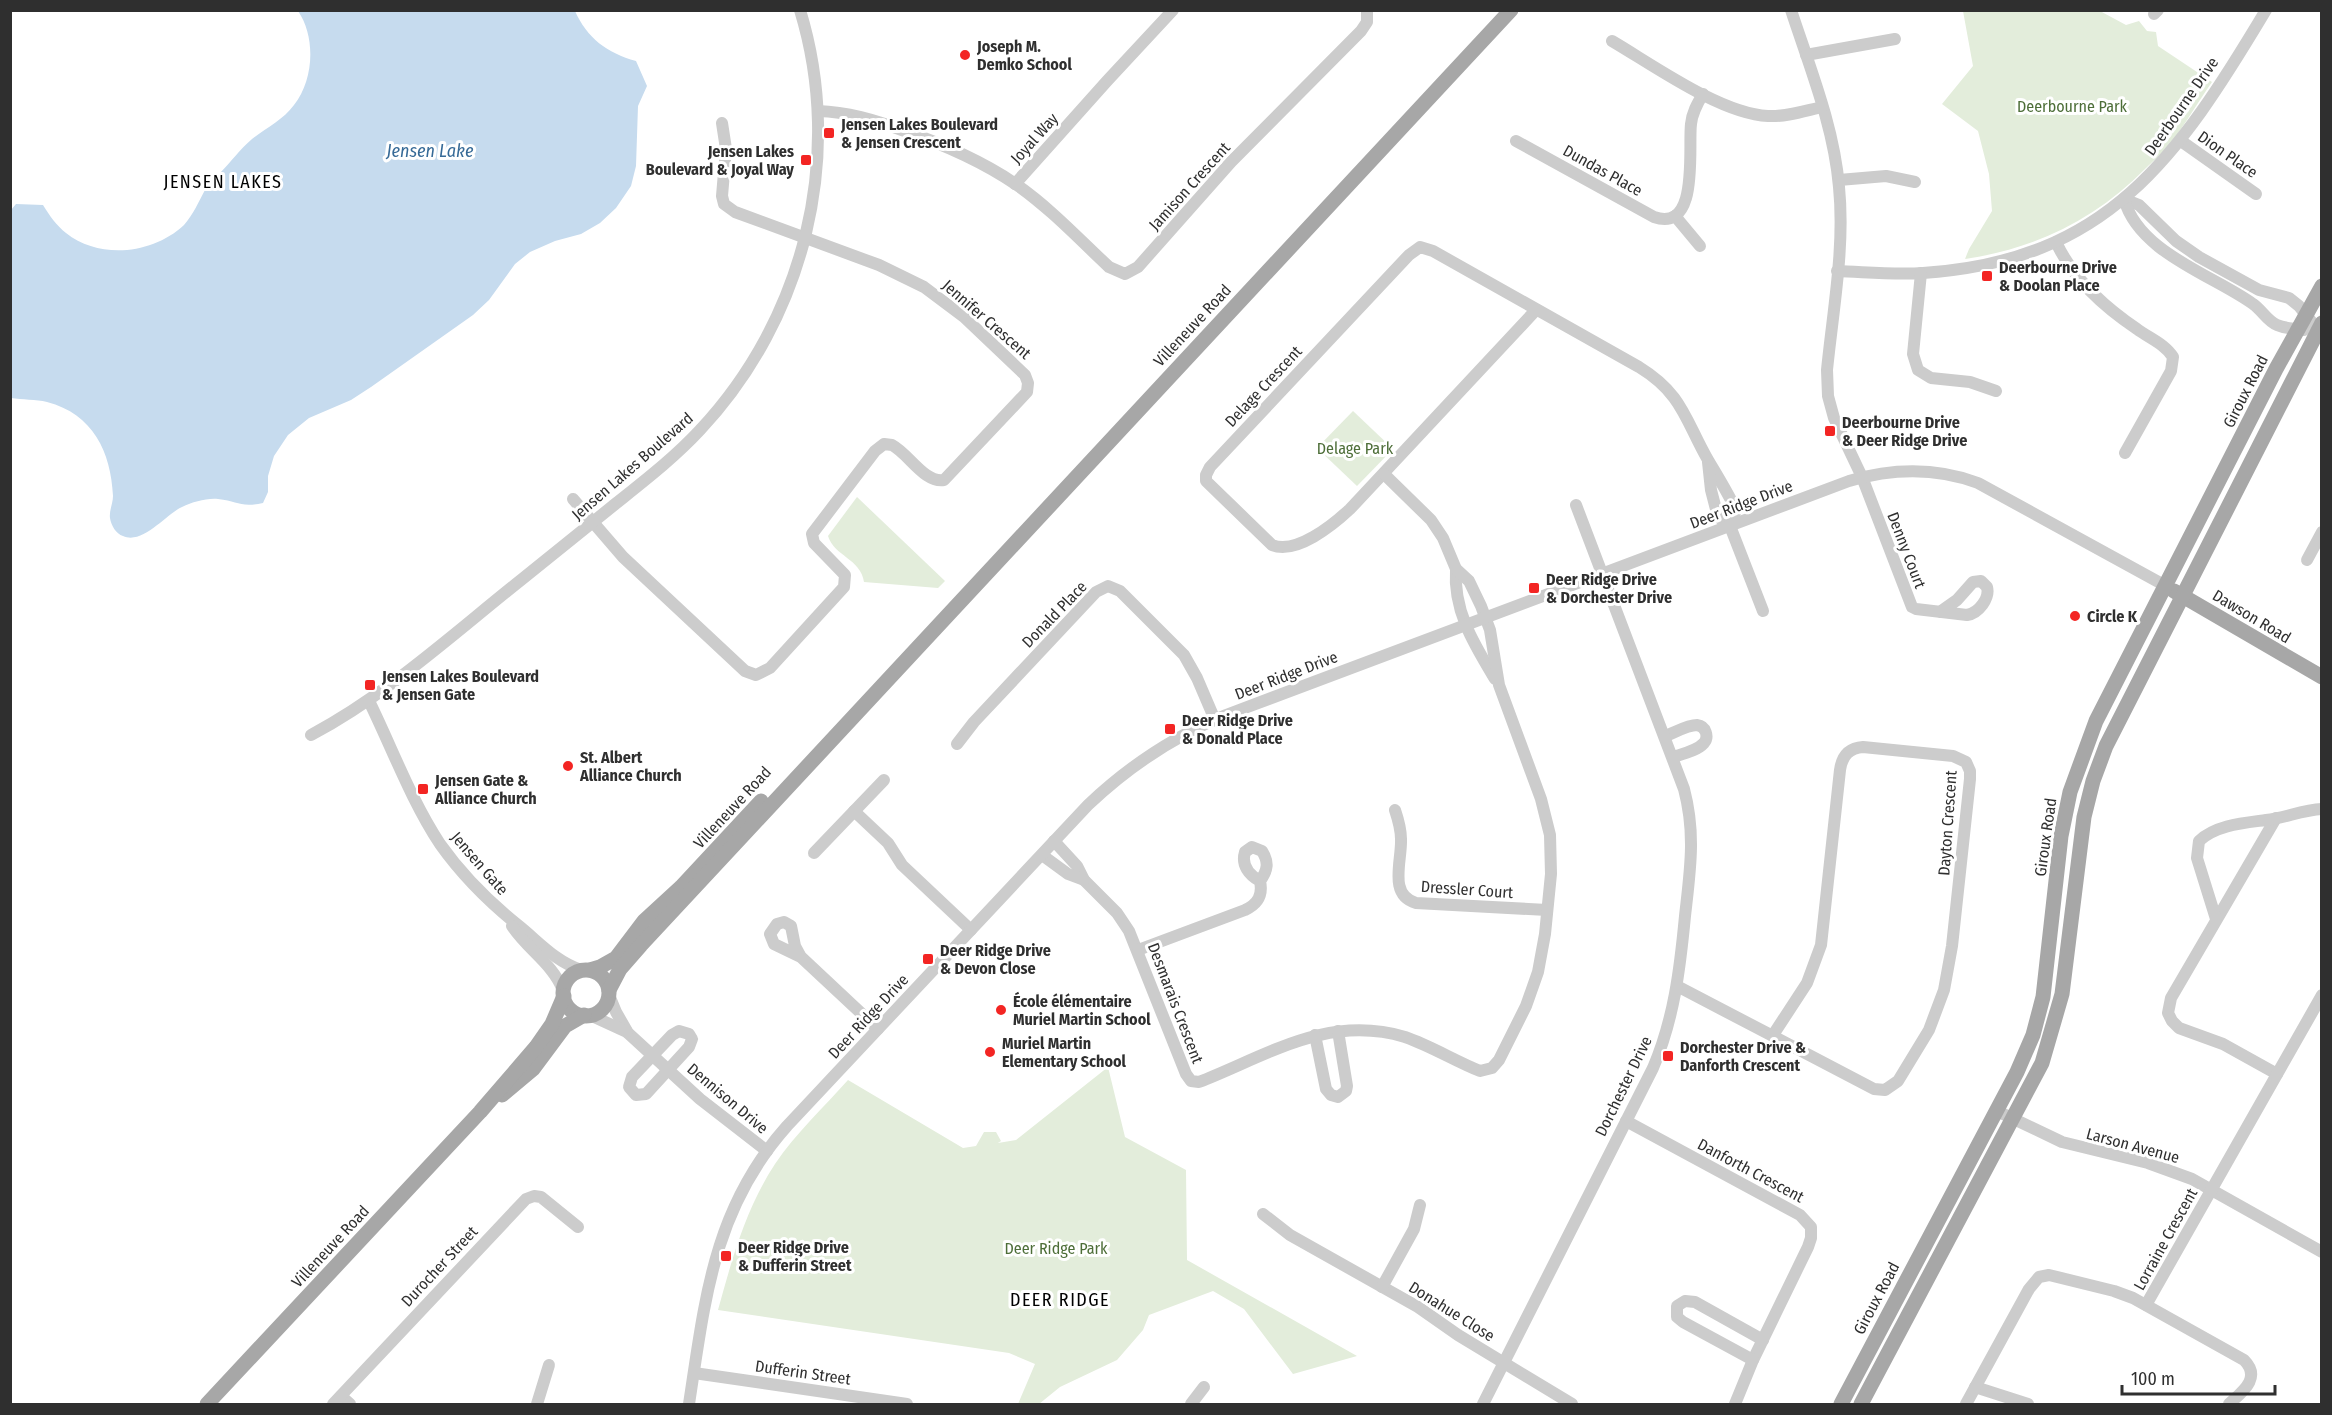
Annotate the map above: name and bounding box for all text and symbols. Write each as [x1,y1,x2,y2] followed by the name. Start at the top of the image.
[976,37,1072,74] place label: Joseph M. Demko School
[958,48,972,62] marker: Joseph M. Demko School
[2140,53,2222,159] street label: Deerbourne Drive
[2017,97,2128,116] park label: Deerbourne Park
[1007,108,1063,168] street label: Joyal Way
[840,115,998,152] place label: Jensen Lakes Boulevard & Jensen Crescent
[822,126,836,140] marker: Jensen Lakes Boulevard & Jensen Crescent
[2194,127,2261,182] street label: Dion Place
[1145,138,1234,234] street label: Jamison Crescent
[386,140,474,162] water label: Jensen Lake
[1560,141,1646,200] street label: Dundas Place
[646,142,794,179] place label: Jensen Lakes Boulevard & Joyal Way
[799,153,813,167] marker: Jensen Lakes Boulevard & Joyal Way
[164,171,282,193] district label: JENSEN LAKES
[1999,258,2117,295] place label: Deerbourne Drive & Doolan Place
[1980,269,1994,283] marker: Deerbourne Drive & Doolan Place
[939,276,1035,363] street label: Jennifer Crescent
[1150,280,1235,370] street label: Villeneuve Road
[1221,341,1306,431] street label: Delage Crescent
[2219,352,2272,431] street label: Giroux Road
[568,409,697,524] street label: Jensen Lakes Boulevard
[1842,413,1967,450] place label: Deerbourne Drive & Deer Ridge Drive
[1823,424,1837,438] marker: Deerbourne Drive & Deer Ridge Drive
[1317,439,1394,458] park label: Delage Park
[1687,476,1795,533] street label: Deer Ridge Drive
[1883,509,1930,592] street label: Denny Court
[1546,570,1672,607] place label: Deer Ridge Drive & Dorchester Drive
[1018,577,1091,652] street label: Donald Place
[1527,581,1541,595] marker: Deer Ridge Drive & Dorchester Drive
[2209,586,2294,647] street label: Dawson Road
[2087,607,2138,626] place label: Circle K
[2068,609,2082,623] marker: Circle K
[1232,647,1340,704] street label: Deer Ridge Drive
[381,667,539,704] place label: Jensen Lakes Boulevard & Jensen Gate
[363,678,377,692] marker: Jensen Lakes Boulevard & Jensen Gate
[1182,711,1293,748] place label: Deer Ridge Drive & Donald Place
[1163,722,1177,736] marker: Deer Ridge Drive & Donald Place
[579,748,682,785] place label: St. Albert Alliance Church
[561,759,575,773] marker: St. Albert Alliance Church
[690,762,775,852] street label: Villeneuve Road
[1934,769,1961,876] street label: Dayton Crescent
[434,771,537,808] place label: Jensen Gate & Alliance Church
[416,782,430,796] marker: Jensen Gate & Alliance Church
[2031,797,2060,878] street label: Giroux Road
[447,828,512,899] street label: Jensen Gate
[1420,877,1515,902] street label: Dressler Court
[1144,940,1208,1067] street label: Desmarais Crescent
[940,941,1051,978] place label: Deer Ridge Drive & Devon Close
[921,952,935,966] marker: Deer Ridge Drive & Devon Close
[824,970,912,1063] street label: Deer Ridge Drive
[1013,991,1151,1029] place label: École élémentaire Muriel Martin School
[994,1003,1008,1017] marker: École élémentaire Muriel Martin School
[1591,1033,1656,1139] street label: Dorchester Drive
[1002,1034,1127,1071] place label: Muriel Martin Elementary School
[1680,1038,1806,1075] place label: Dorchester Drive & Danforth Crescent
[983,1045,997,1059] marker: Muriel Martin Elementary School
[1661,1049,1675,1063] marker: Dorchester Drive & Danforth Crescent
[683,1059,772,1138] street label: Dennison Drive
[2084,1124,2182,1167] street label: Larson Avenue
[1694,1134,1808,1207] street label: Danforth Crescent
[2130,1184,2202,1294] street label: Lorraine Crescent
[288,1201,373,1291] street label: Villeneuve Road
[397,1222,482,1311] street label: Durocher Street
[738,1238,852,1275] place label: Deer Ridge Drive & Dufferin Street
[1004,1239,1108,1258] park label: Deer Ridge Park
[719,1249,733,1263] marker: Deer Ridge Drive & Dufferin Street
[1849,1259,1903,1338] street label: Giroux Road
[1405,1277,1498,1345] street label: Donahue Close
[1010,1289,1110,1311] district label: DEER RIDGE
[754,1356,853,1389] street label: Dufferin Street
[2122,1358,2275,1396] scale bar
[2131,1368,2175,1390] text: 100 m

